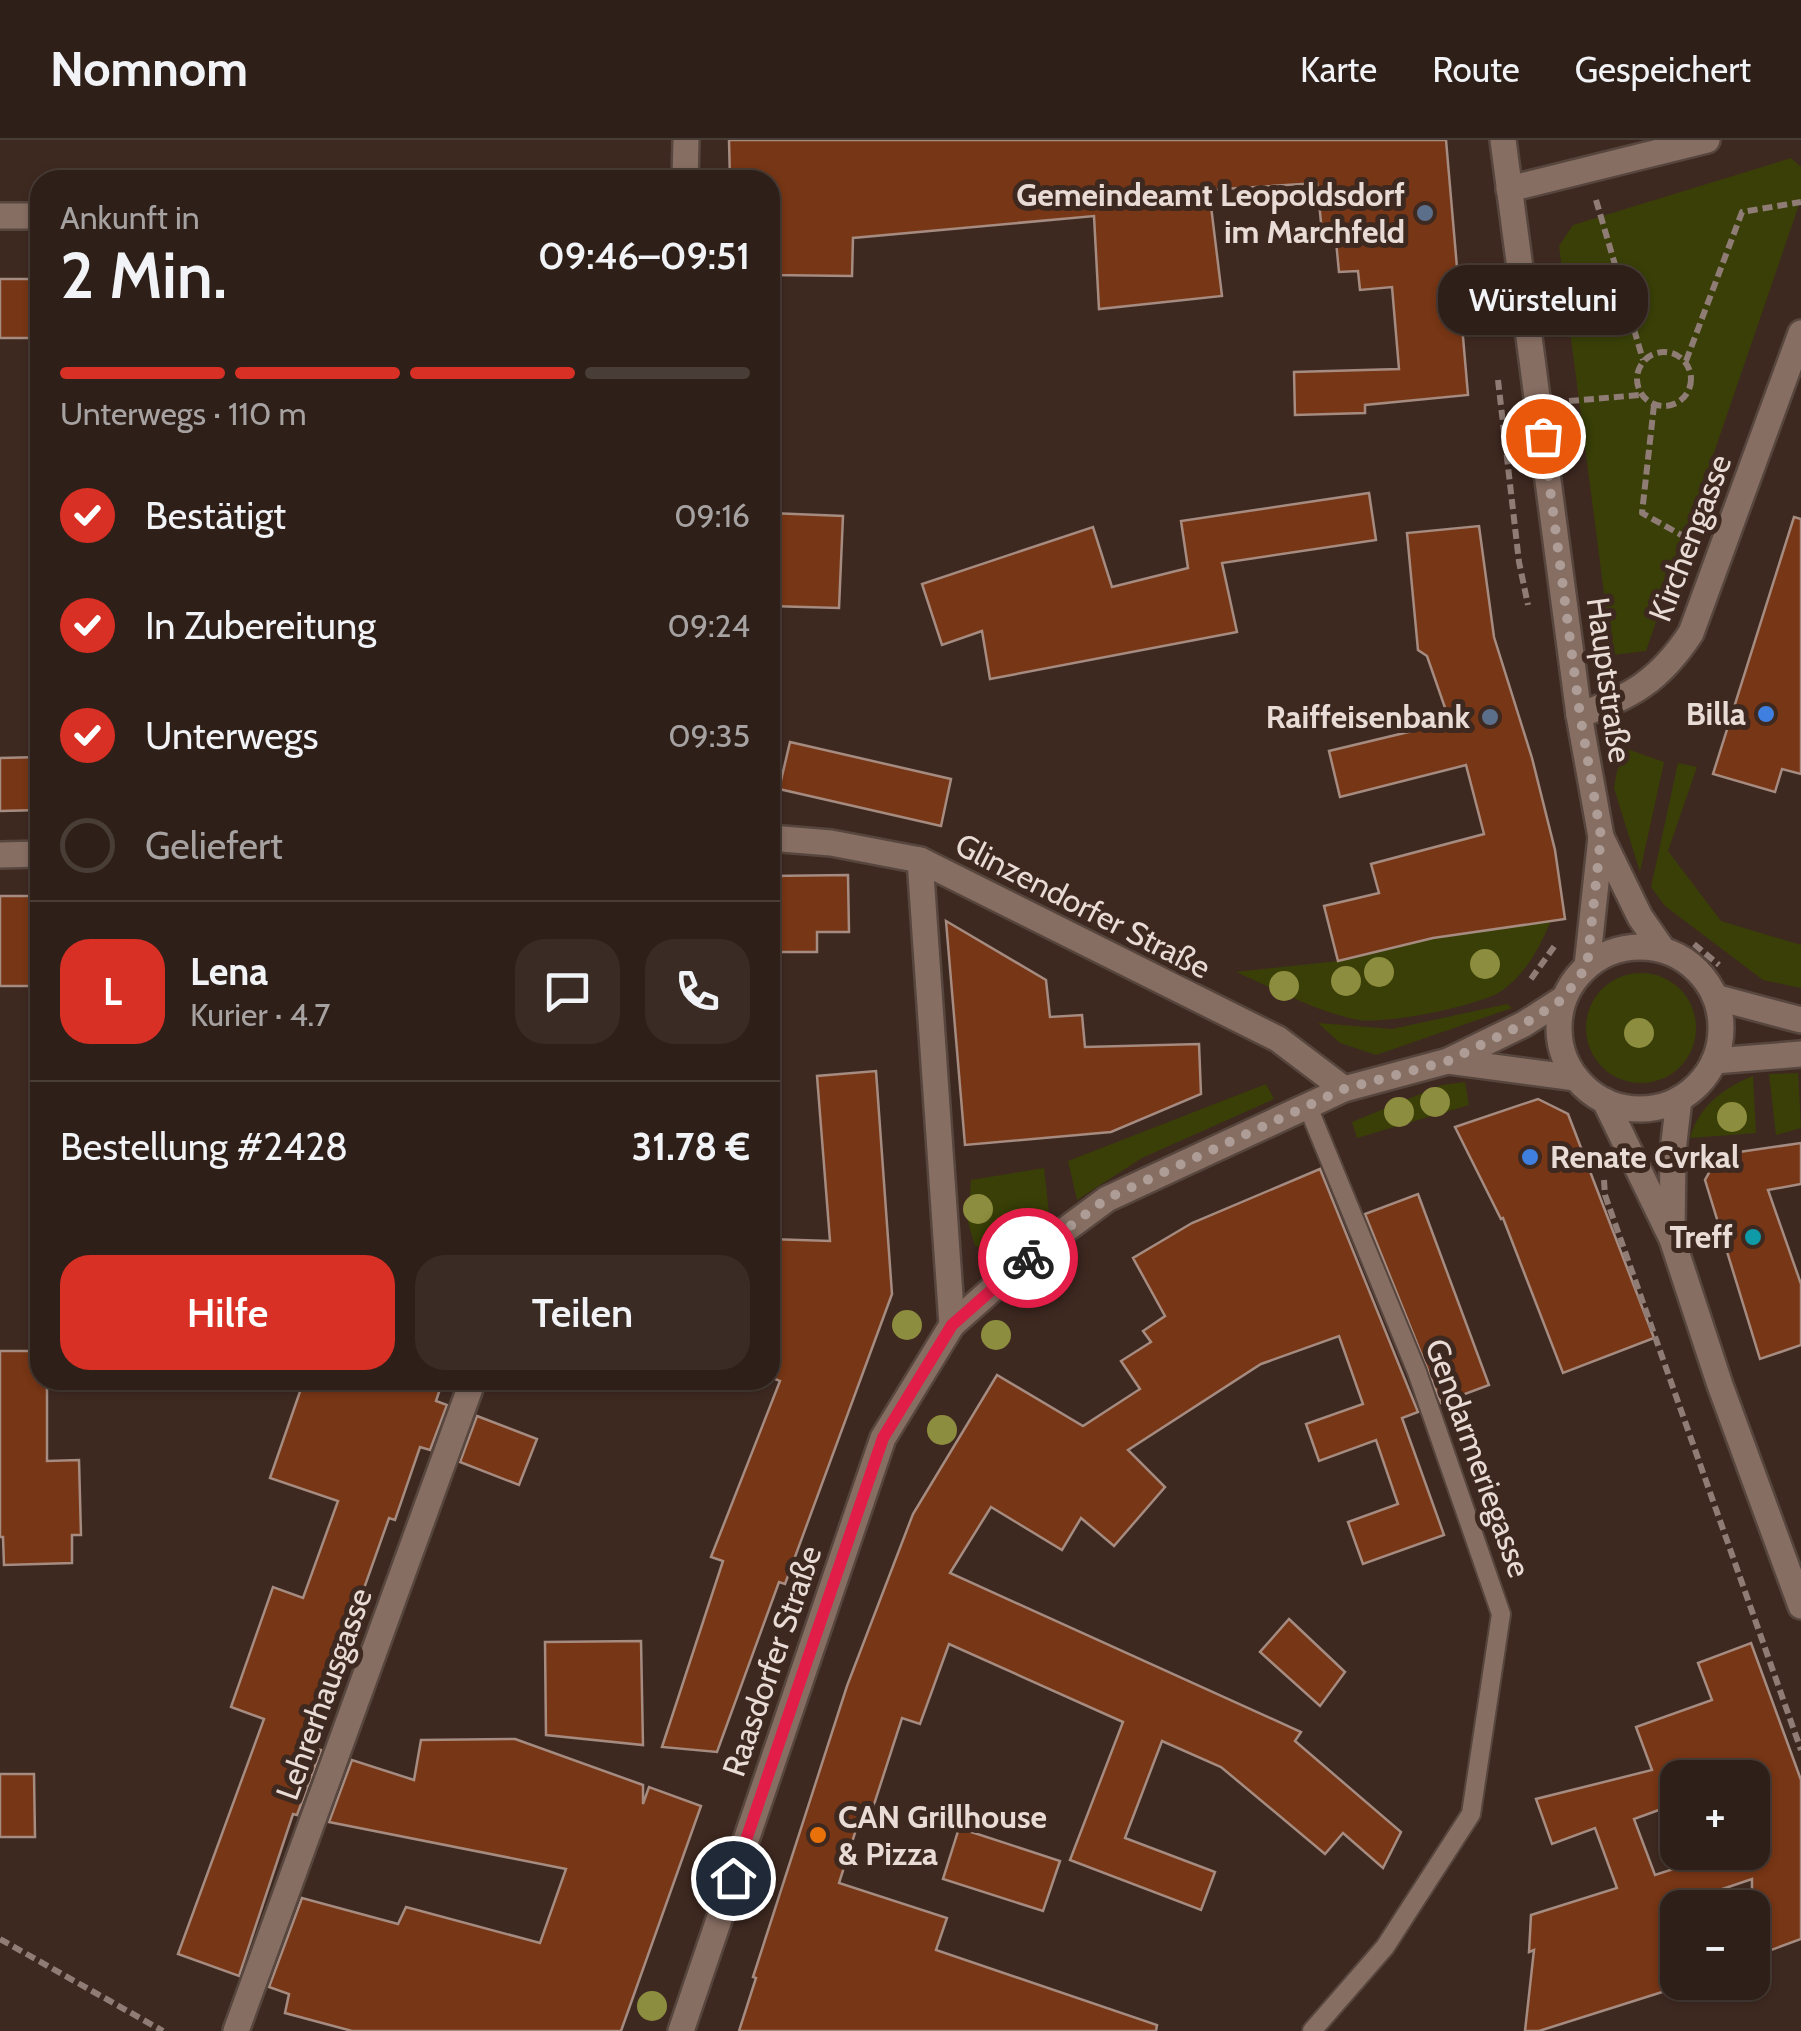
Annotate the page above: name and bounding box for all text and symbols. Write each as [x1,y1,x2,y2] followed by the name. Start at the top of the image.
[50,40,248,98] text: Nomnom
[1300,48,1377,91] text: Karte
[1432,48,1520,91] text: Route
[1575,48,1751,91] text: Gespeichert
[1016,175,1405,251] place label: Gemeindeamt Leopoldsdorf im Marchfeld
[60,198,200,237] text: Ankunft in
[1414,202,1436,224] marker: Gemeindeamt Leopoldsdorf im Marchfeld
[538,232,750,279] text: 09:46–09:51
[60,235,227,314] text: 2 Min.
[1438,266,1648,336] callout: Würsteluni
[1469,280,1617,319] text: Würsteluni
[60,394,307,433] text: Unterwegs · 110 m
[1501,394,1586,479] pin
[1516,409,1571,464] icon: bag
[1640,449,1739,627] street label: Kirchengasse
[60,488,115,543] icon: check
[145,492,286,539] text: Bestätigt
[674,496,750,535] text: 09:16
[1579,595,1640,765] street label: Hauptstraße
[60,598,115,653] icon: check
[145,602,376,649] text: In Zubereitung
[668,606,750,645] text: 09:24
[1686,694,1746,733] place label: Billa
[1266,697,1470,736] place label: Raiffeisenbank
[1755,703,1777,725] marker: Billa
[1479,706,1501,728] marker: Raiffeisenbank
[60,708,115,763] icon: check
[145,712,318,759] text: Unterwegs
[668,716,750,755] text: 09:35
[145,822,283,869] text: Geliefert
[949,824,1217,987] street label: Glinzendorfer Straße
[515,939,620,1044] button: chat
[645,939,750,1044] button: phone
[190,948,268,995] text: Lena
[103,968,122,1015] text: L
[190,995,330,1034] text: Kurier · 4.7
[60,1123,348,1170] text: Bestellung #2428
[632,1123,750,1170] text: 31.78 €
[1550,1137,1739,1176] place label: Renate Cvrkal
[1519,1146,1541,1168] marker: Renate Cvrkal
[978,1208,1078,1308] courier
[1669,1217,1733,1256] place label: Treff
[1742,1226,1764,1248] marker: Treff
[1001,1231,1056,1286] icon: bike
[60,1255,395,1370] button: Hilfe
[415,1255,750,1370] button: Teilen
[1417,1333,1540,1582] street label: Gendarmeriegasse
[714,1540,829,1781] street label: Raasdorfer Straße
[267,1583,380,1805] street label: Lehrerhausgasse
[1660,1760,1770,2000] map controls
[1660,1760,1770,1870] button: +
[838,1797,1047,1873] place label: CAN Grillhouse & Pizza
[807,1824,829,1846] marker: CAN Grillhouse & Pizza
[691,1836,776,1921] pin
[706,1851,761,1906] icon: home
[1660,1890,1770,2000] button: −

